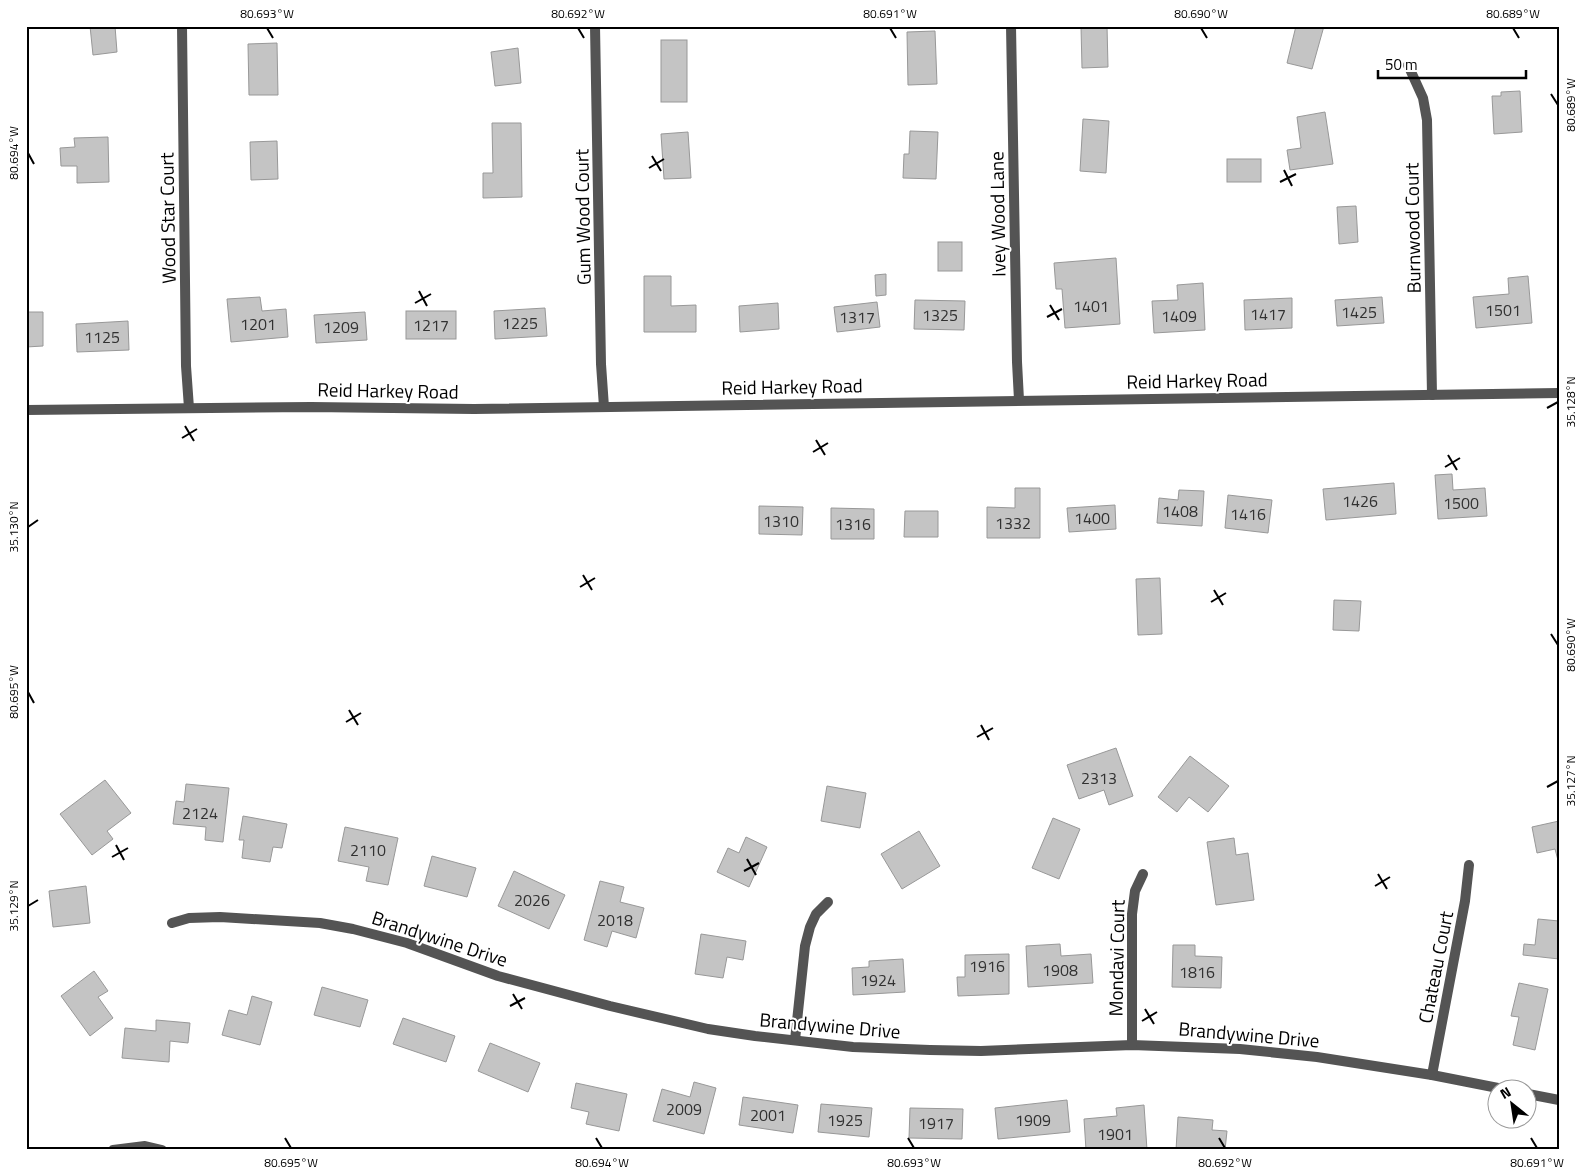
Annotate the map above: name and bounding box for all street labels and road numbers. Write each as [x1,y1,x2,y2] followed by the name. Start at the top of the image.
[566,148,598,285] street label: Gum Wood Court
[981,151,1013,277] street label: Ivey Wood Lane
[151,152,183,284] street label: Wood Star Court
[1396,162,1428,294] street label: Burnwood Court
[1126,364,1268,396] street label: Reid Harkey Road
[721,370,863,402] street label: Reid Harkey Road
[317,374,459,406] street label: Reid Harkey Road
[1100,899,1132,1017] street label: Mondavi Court
[368,902,512,974] street label: Brandywine Drive
[1410,908,1460,1026] street label: Chateau Court
[758,1004,902,1046] street label: Brandywine Drive
[1177,1013,1321,1055] street label: Brandywine Drive

